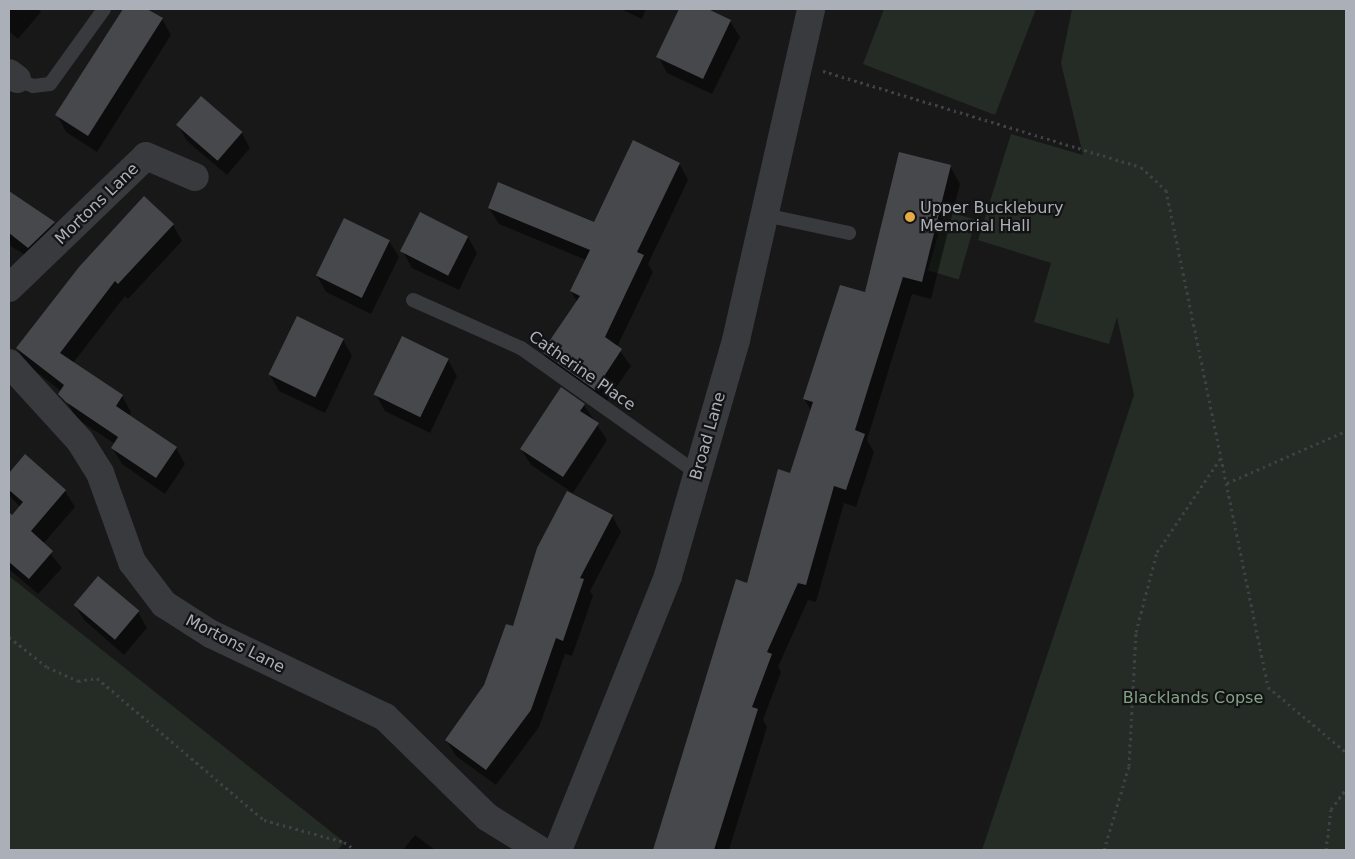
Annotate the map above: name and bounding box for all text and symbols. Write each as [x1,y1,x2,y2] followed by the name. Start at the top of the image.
[51,159,143,249] street label: Mortons Lane
[920,198,1063,236] place label: Upper Bucklebury Memorial Hall
[904,211,916,223] marker: Upper Bucklebury Memorial Hall
[525,327,639,415] street label: Catherine Place
[686,390,730,482] street label: Broad Lane
[182,611,288,677] street label: Mortons Lane
[1123,688,1263,708] park label: Blacklands Copse

